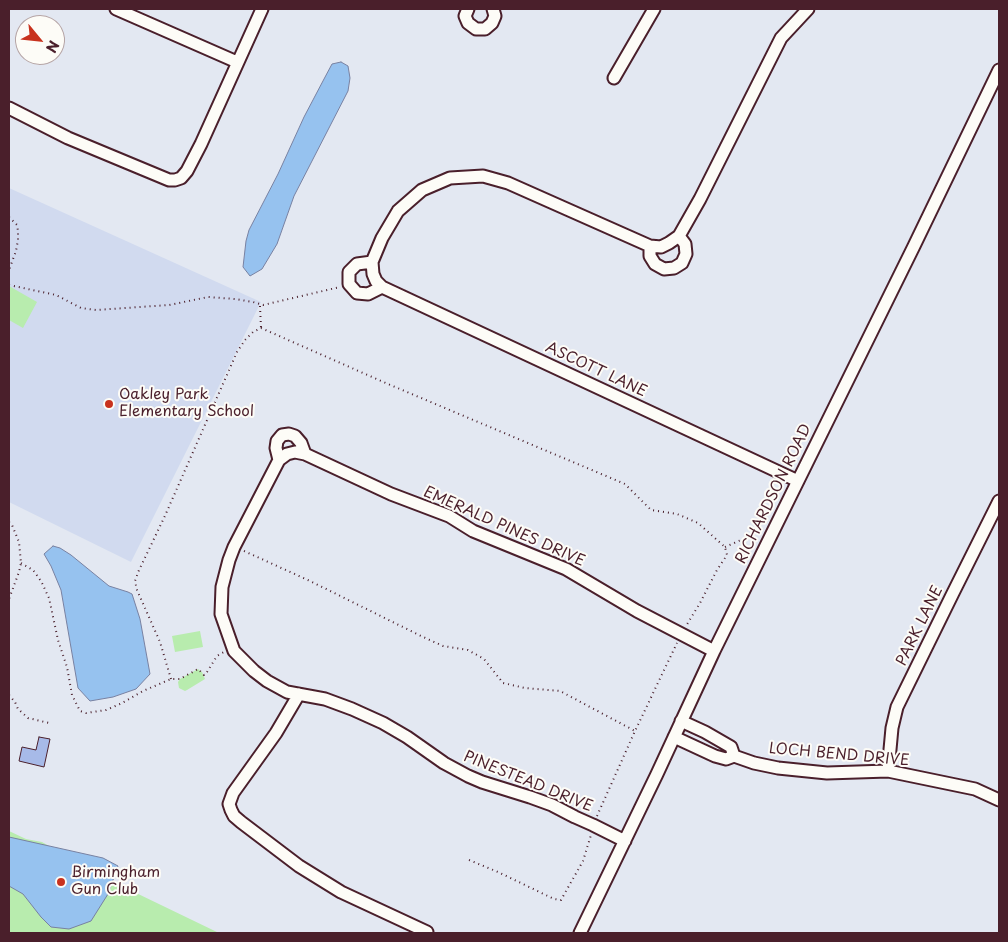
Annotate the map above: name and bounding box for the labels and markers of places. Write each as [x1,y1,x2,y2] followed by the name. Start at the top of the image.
[119,386,254,421] place label: Oakley Park Elementary School
[103,398,115,410] marker: Oakley Park Elementary School
[71,864,160,899] place label: Birmingham Gun Club
[55,876,67,888] marker: Birmingham Gun Club

